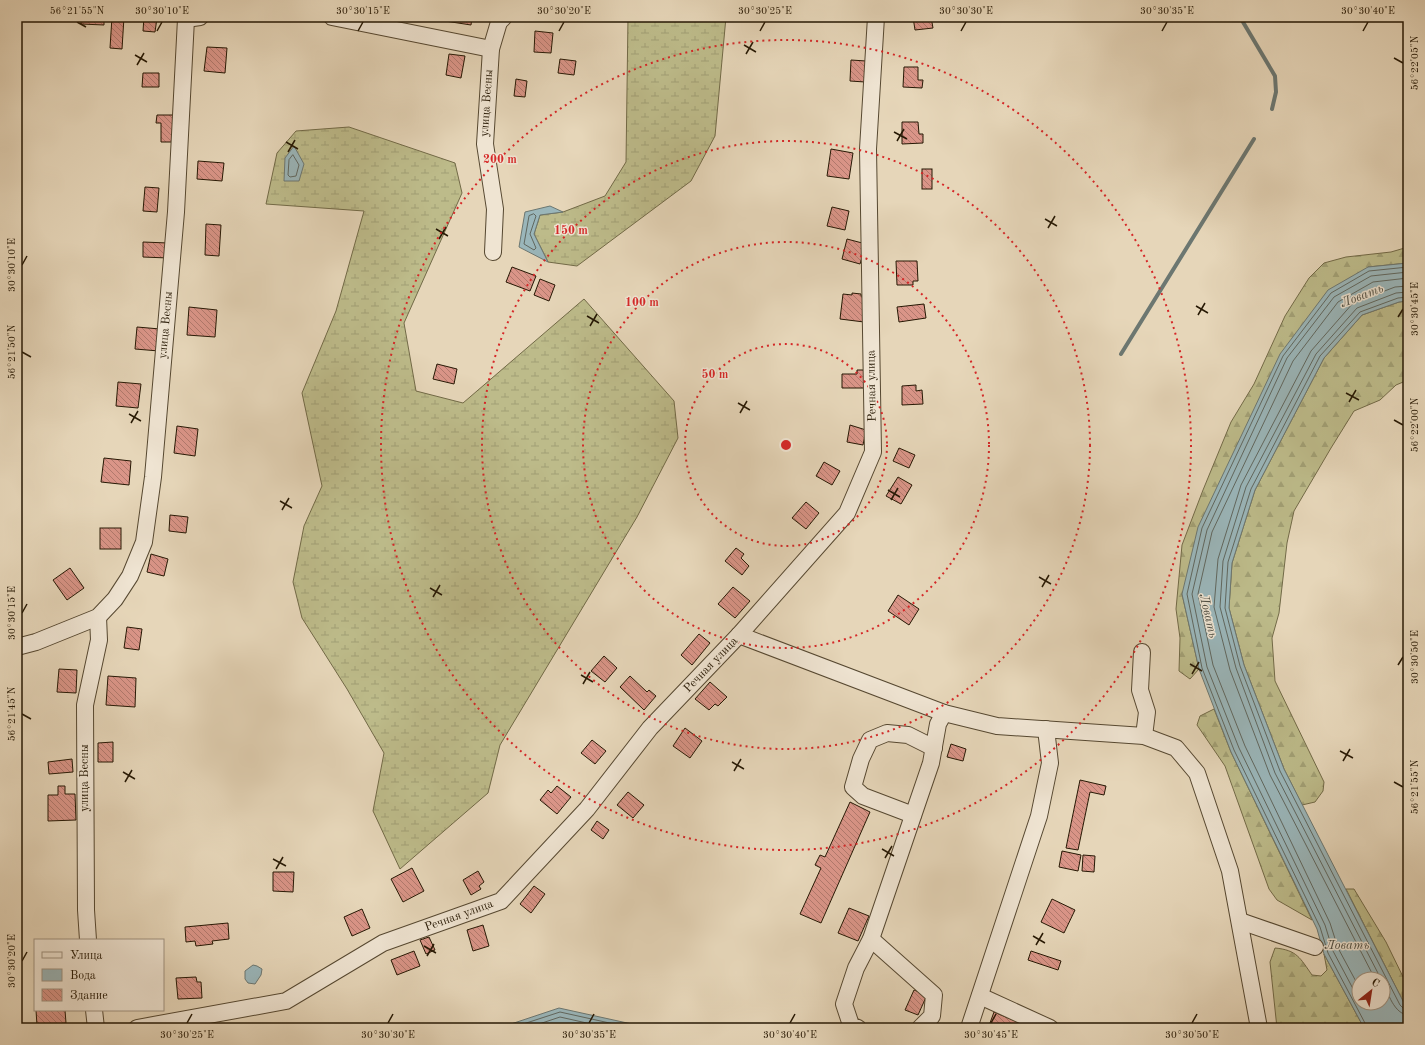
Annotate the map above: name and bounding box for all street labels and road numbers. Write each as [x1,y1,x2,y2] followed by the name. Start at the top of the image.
[479,69,495,137] street label: улица Весны
[157,291,175,359] street label: улица Весны
[865,350,879,422] street label: Речная улица
[682,635,740,695] street label: Речная улица
[79,744,91,812] street label: улица Весны
[423,898,495,934] street label: Речная улица

